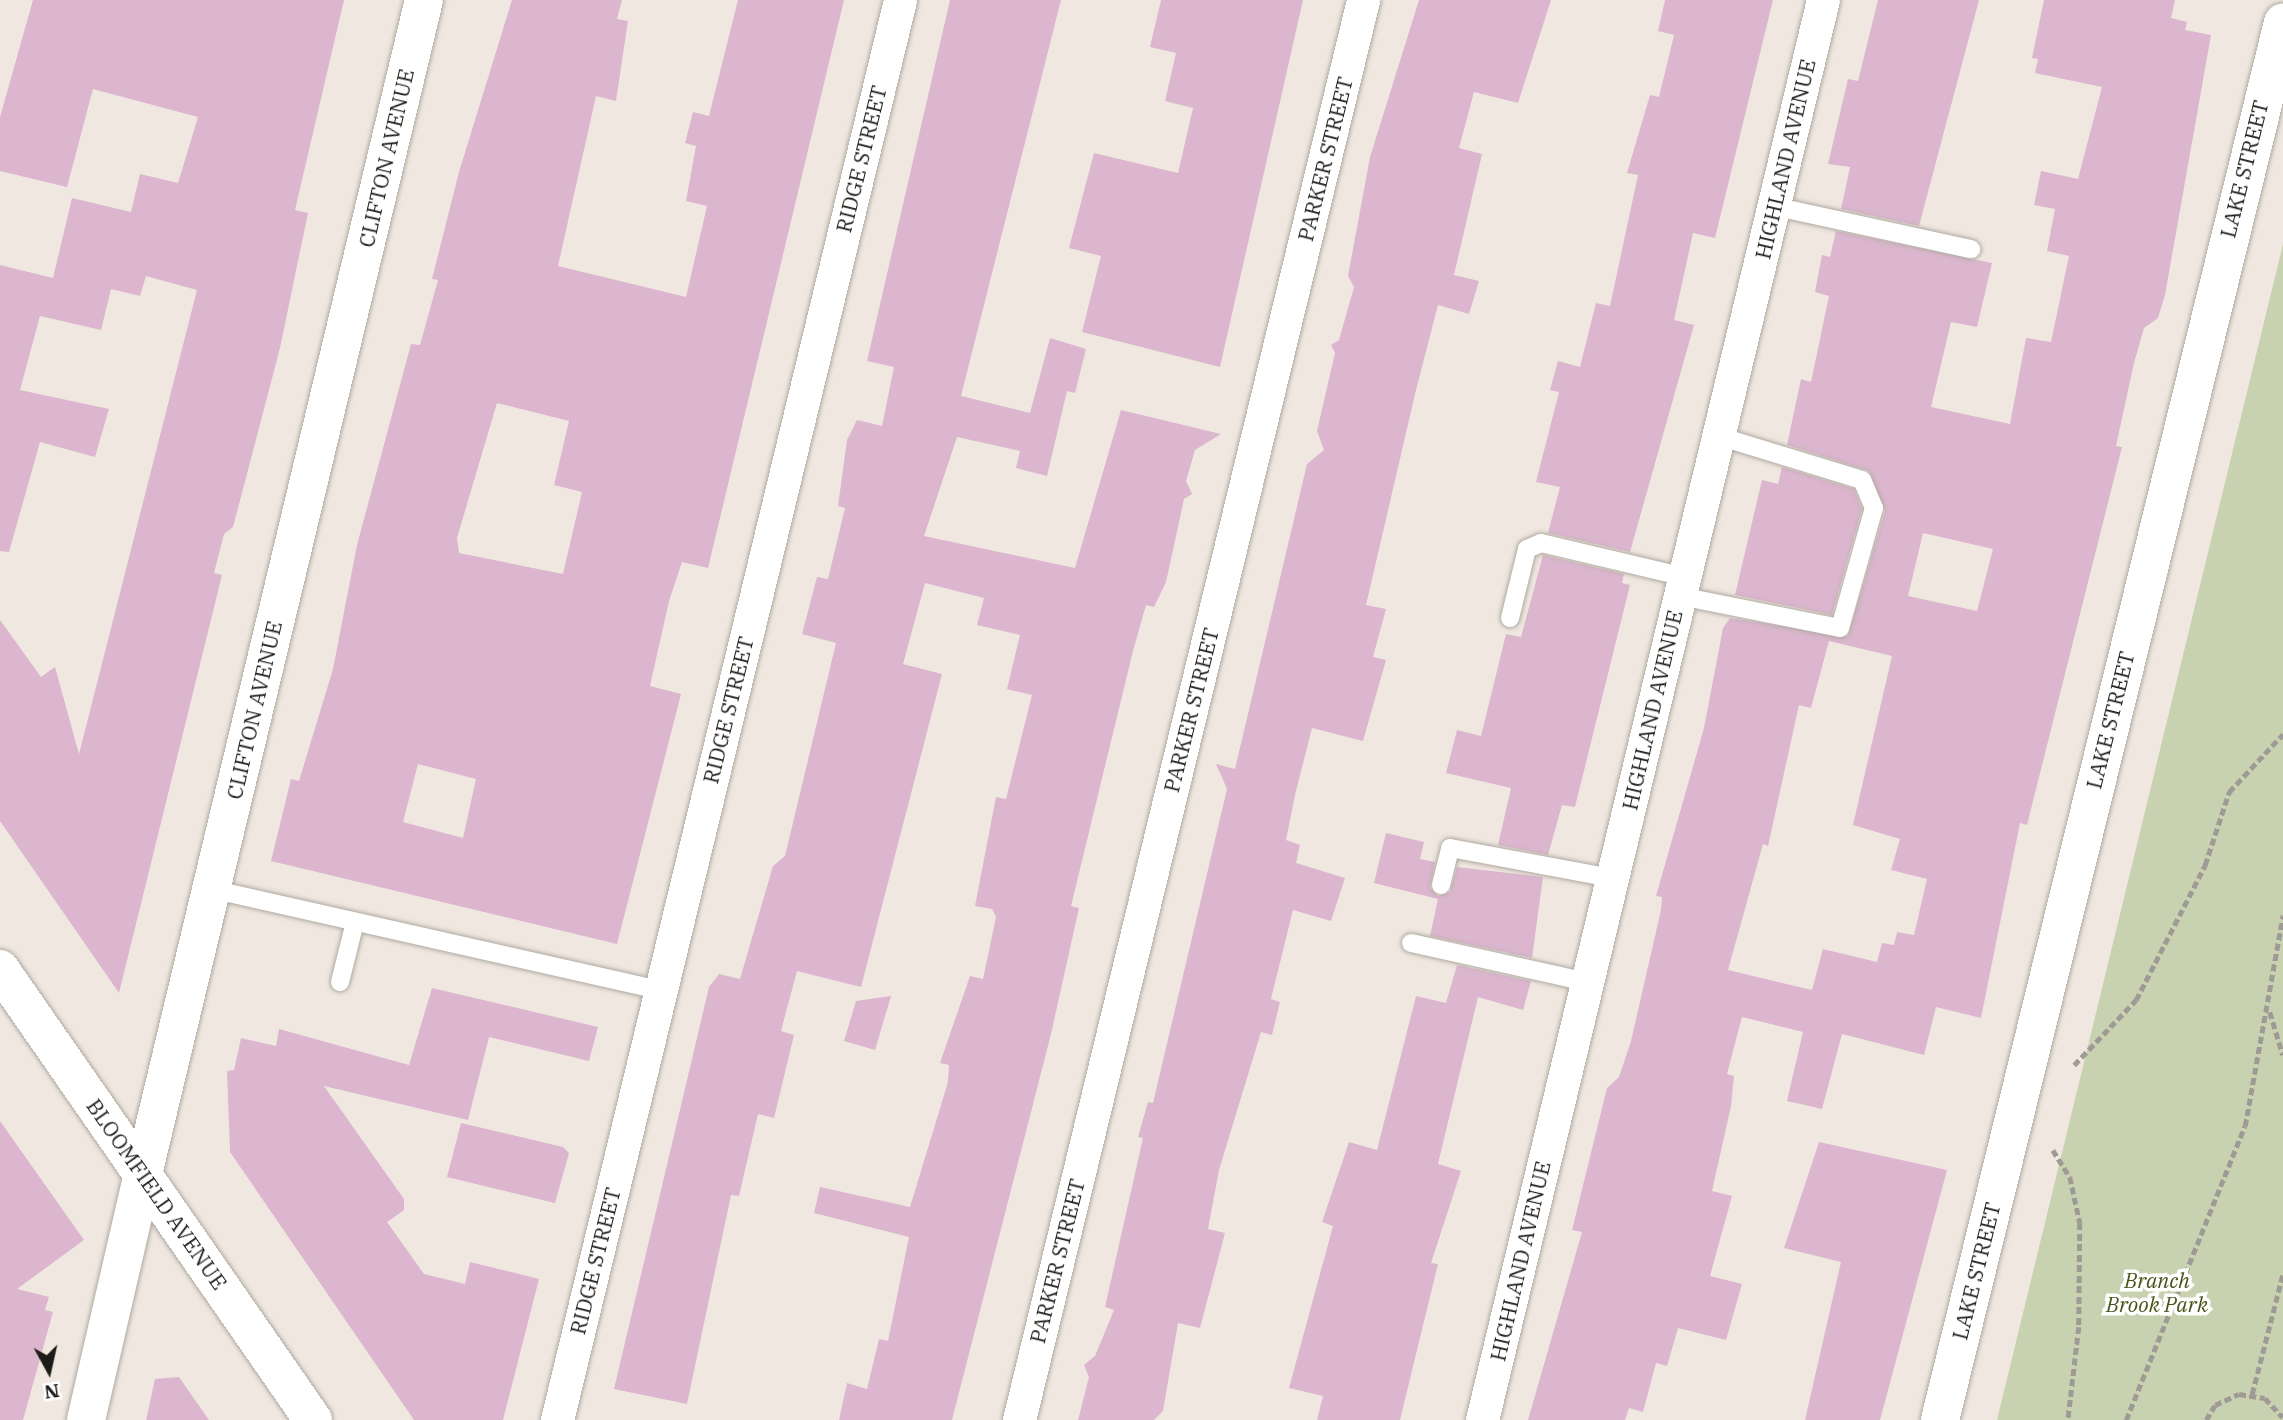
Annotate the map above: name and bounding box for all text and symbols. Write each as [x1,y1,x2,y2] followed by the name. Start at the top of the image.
[1750,56,1820,262] street label: HIGHLAND AVENUE
[353,66,419,250] street label: CLIFTON AVENUE
[1292,74,1358,244] street label: PARKER STREET
[831,83,891,235] street label: RIDGE STREET
[2215,98,2273,240] street label: LAKE STREET
[1617,607,1687,813] street label: HIGHLAND AVENUE
[221,618,287,802] street label: CLIFTON AVENUE
[1158,625,1224,795] street label: PARKER STREET
[698,634,758,786] street label: RIDGE STREET
[2081,649,2139,791] street label: LAKE STREET
[82,1094,232,1294] street label: BLOOMFIELD AVENUE
[1485,1158,1555,1364] street label: HIGHLAND AVENUE
[1024,1176,1090,1346] street label: PARKER STREET
[565,1185,625,1337] street label: RIDGE STREET
[1947,1200,2005,1342] street label: LAKE STREET
[2106,1267,2208,1317] park label: Branch Brook Park
[14,1336,84,1406] north arrow
[43,1379,61,1405] text: N

